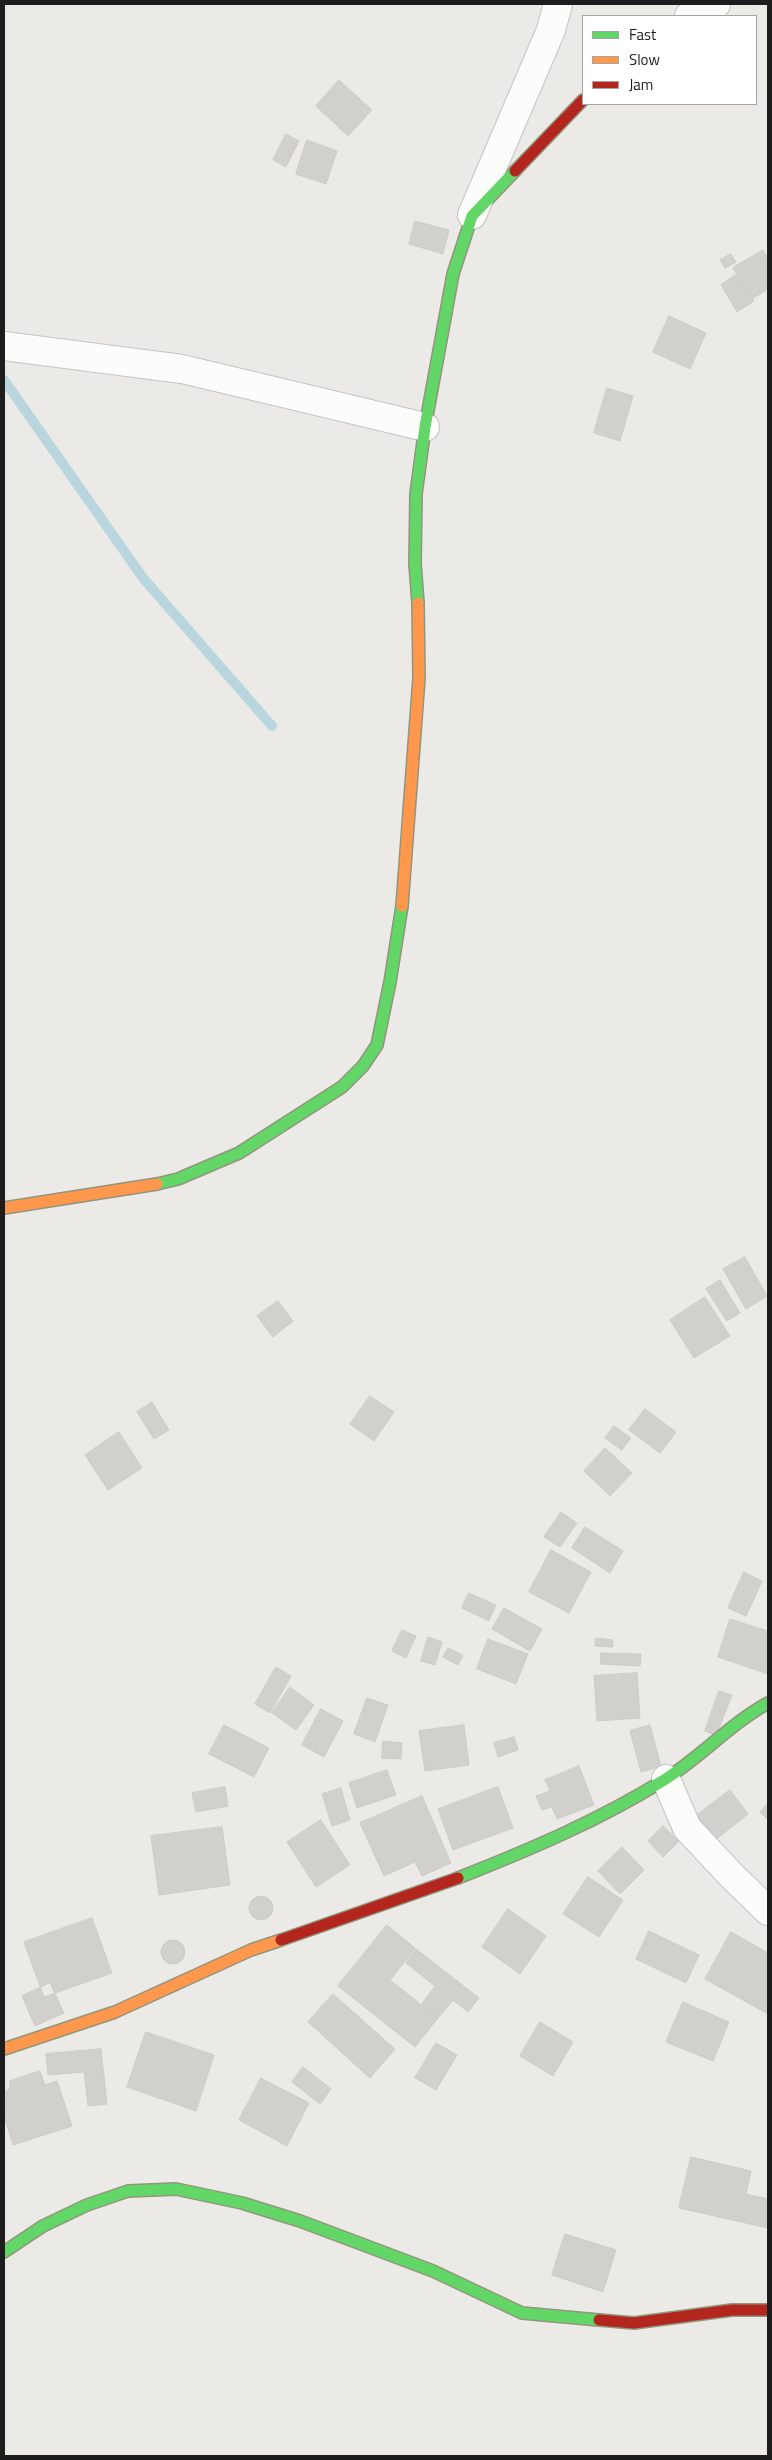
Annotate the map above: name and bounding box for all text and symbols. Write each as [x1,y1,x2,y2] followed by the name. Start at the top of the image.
[582,15,757,105] legend
[629,23,656,46] text: Fast
[629,48,660,71] text: Slow
[629,73,653,96] text: Jam

